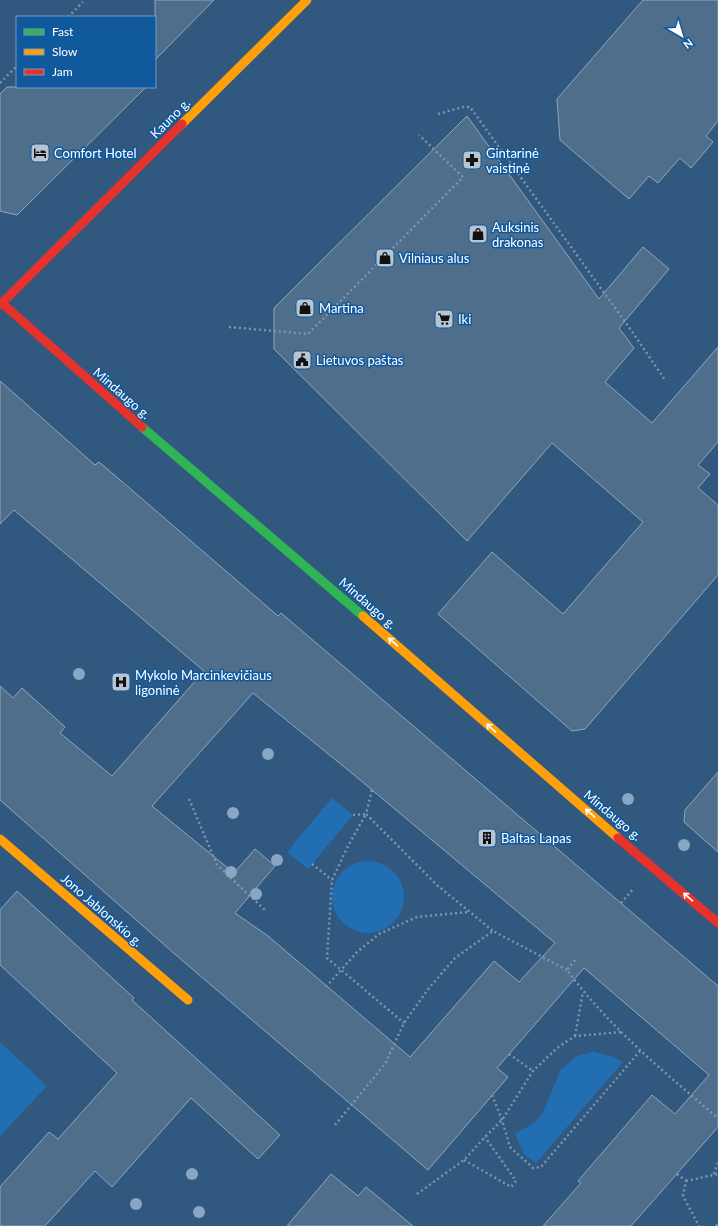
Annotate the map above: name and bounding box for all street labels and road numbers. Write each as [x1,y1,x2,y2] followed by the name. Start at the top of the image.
[147,95,193,141] street label: Kauno g.
[90,364,154,422] street label: Mindaugo g.
[336,574,400,632] street label: Mindaugo g.
[581,786,645,844] street label: Mindaugo g.
[58,870,146,950] street label: Jono Jablonskio g.

